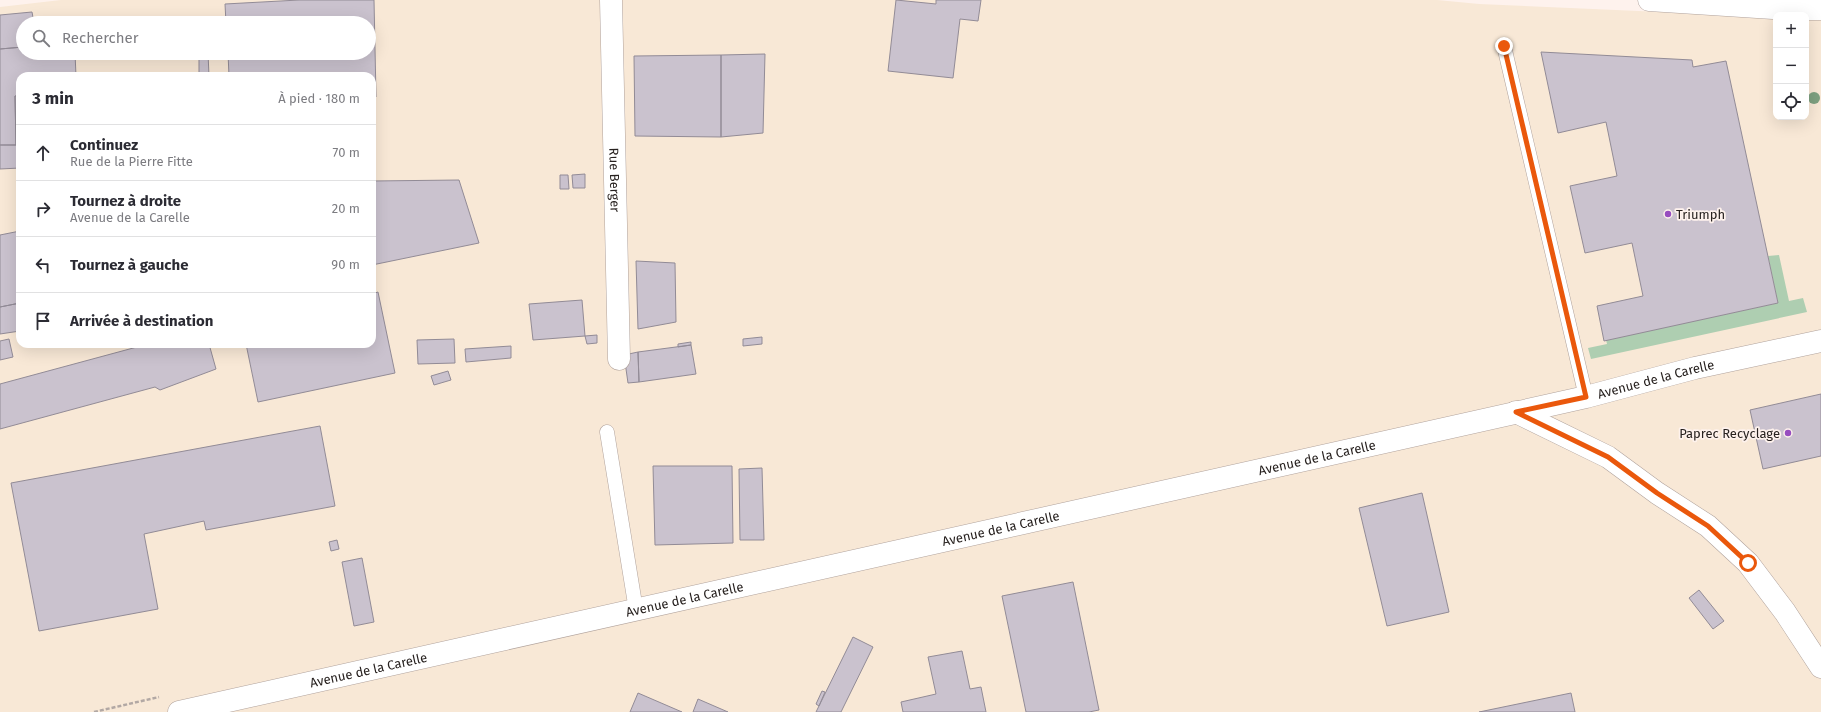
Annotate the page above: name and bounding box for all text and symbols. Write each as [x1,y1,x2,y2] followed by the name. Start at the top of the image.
[1773,12,1809,120] map controls
[1773,12,1809,48] button: +
[16,16,376,60] search box
[30,27,52,49] icon: search
[62,29,138,47] text: Rechercher
[1495,37,1513,55] route end
[1773,48,1809,84] button: −
[1773,84,1809,120] button: locate
[32,88,74,109] text: 3 min
[278,91,360,106] text: À pied · 180 m
[70,136,138,154] text: Continuez
[32,142,54,164] icon: ahead
[333,145,360,160] text: 70 m
[607,148,623,212] street label: Rue Berger
[70,154,193,169] text: Rue de la Pierre Fitte
[70,192,181,210] text: Tournez à droite
[32,198,54,220] icon: right
[332,201,360,216] text: 20 m
[1676,207,1725,222] place label: Triumph
[1663,209,1673,219] marker: Triumph
[70,210,190,225] text: Avenue de la Carelle
[32,254,54,276] icon: left
[70,256,189,274] text: Tournez à gauche
[331,257,360,272] text: 90 m
[32,310,54,332] icon: arrive
[70,312,213,330] text: Arrivée à destination
[1596,357,1715,401] street label: Avenue de la Carelle
[1679,426,1780,441] place label: Paprec Recyclage
[1783,428,1793,438] marker: Paprec Recyclage
[1257,437,1377,478] street label: Avenue de la Carelle
[941,508,1061,548] street label: Avenue de la Carelle
[1739,554,1757,572] route start
[624,578,745,619] street label: Avenue de la Carelle
[308,649,428,690] street label: Avenue de la Carelle

